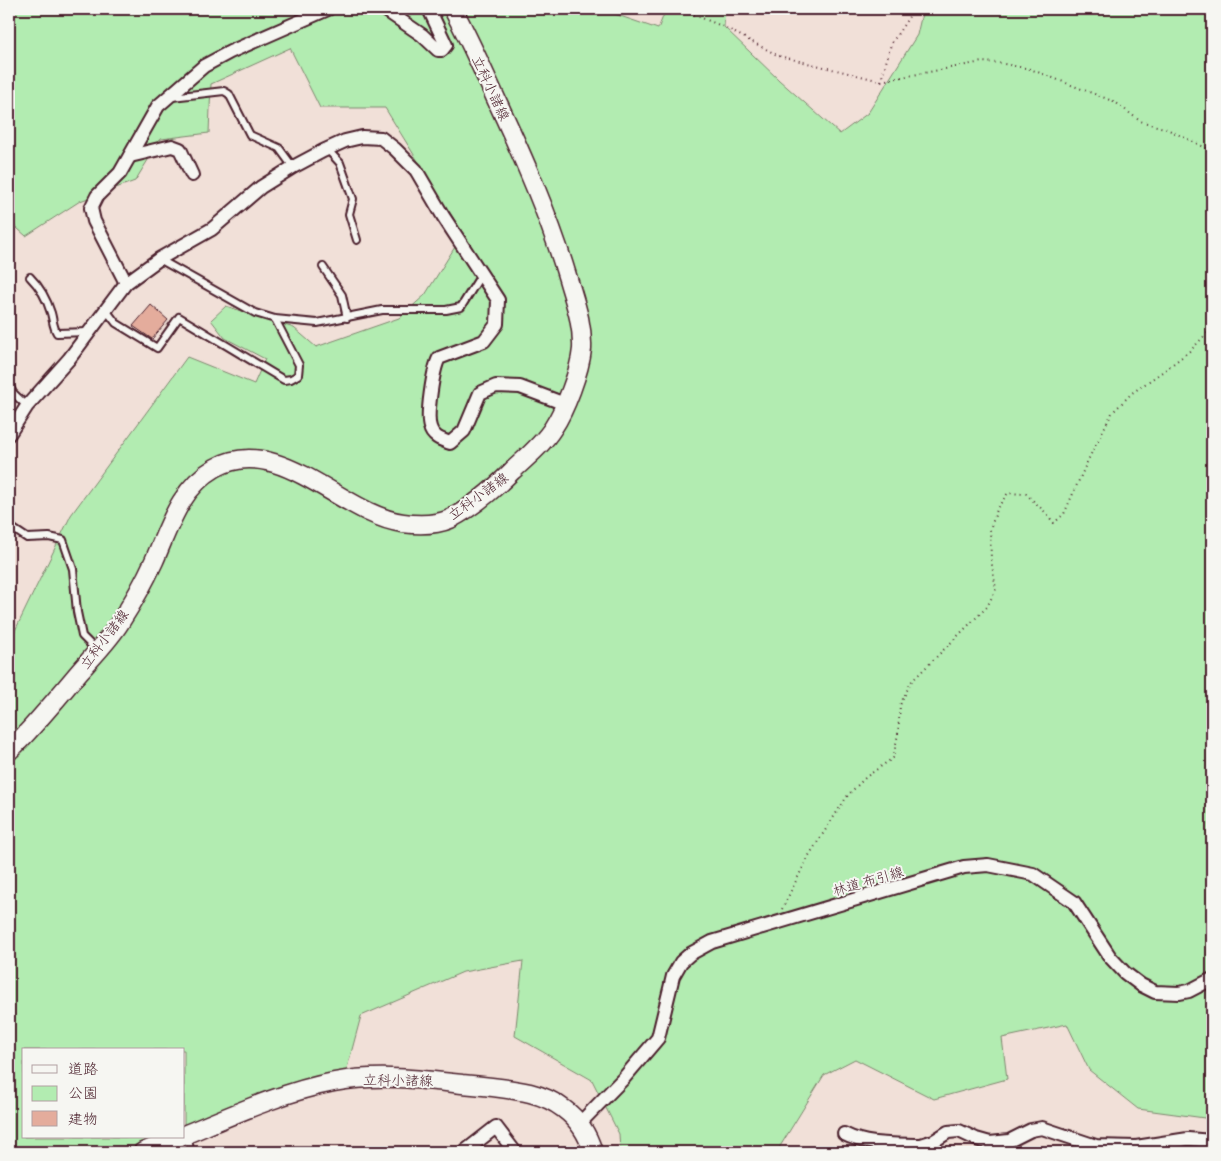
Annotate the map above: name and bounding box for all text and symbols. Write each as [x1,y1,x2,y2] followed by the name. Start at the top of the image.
[468,53,513,124] street label: 立科小諸線
[445,469,512,524] street label: 立科小諸線
[77,606,132,672] street label: 立科小諸線
[831,863,906,900] street label: 林道 布引線
[22,1048,185,1138] legend
[68,1060,98,1079] text: 道路
[363,1071,433,1090] street label: 立科小諸線
[68,1084,98,1103] text: 公園
[68,1110,98,1129] text: 建物

